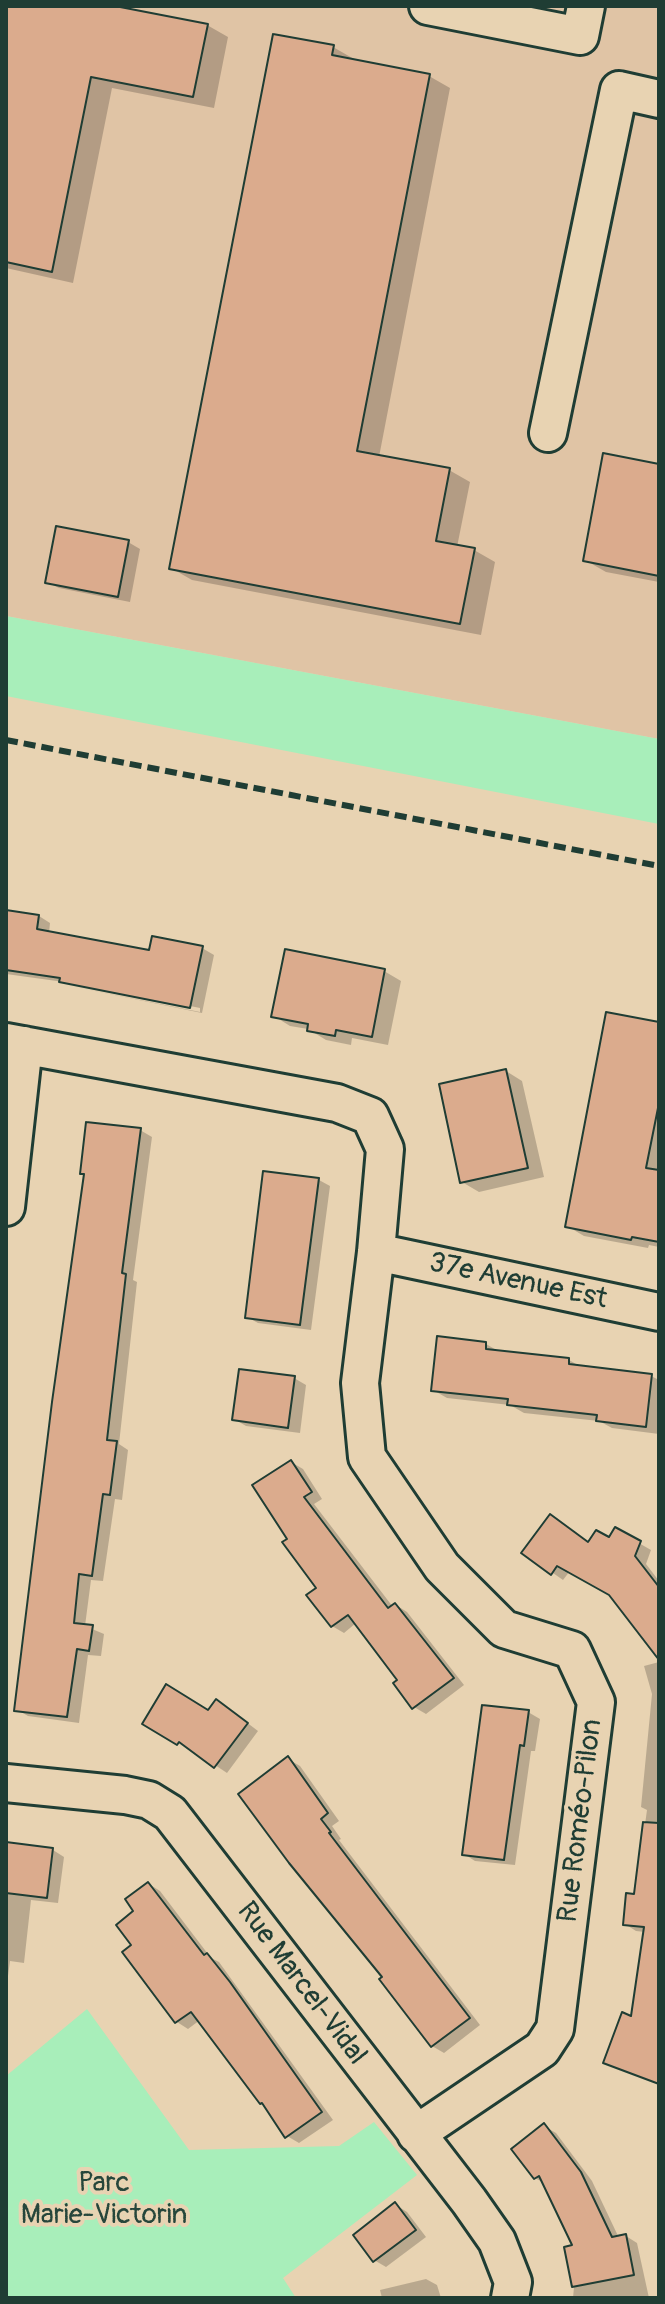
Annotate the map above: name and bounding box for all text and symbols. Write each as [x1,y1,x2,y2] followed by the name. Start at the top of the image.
[426,1247,610,1317] street label: 37e Avenue Est
[552,1717,610,1925] street label: Rue Roméo-Pilon
[229,1896,373,2072] street label: Rue Marcel-Vidal
[21,2167,187,2233] park label: Parc Marie-Victorin

